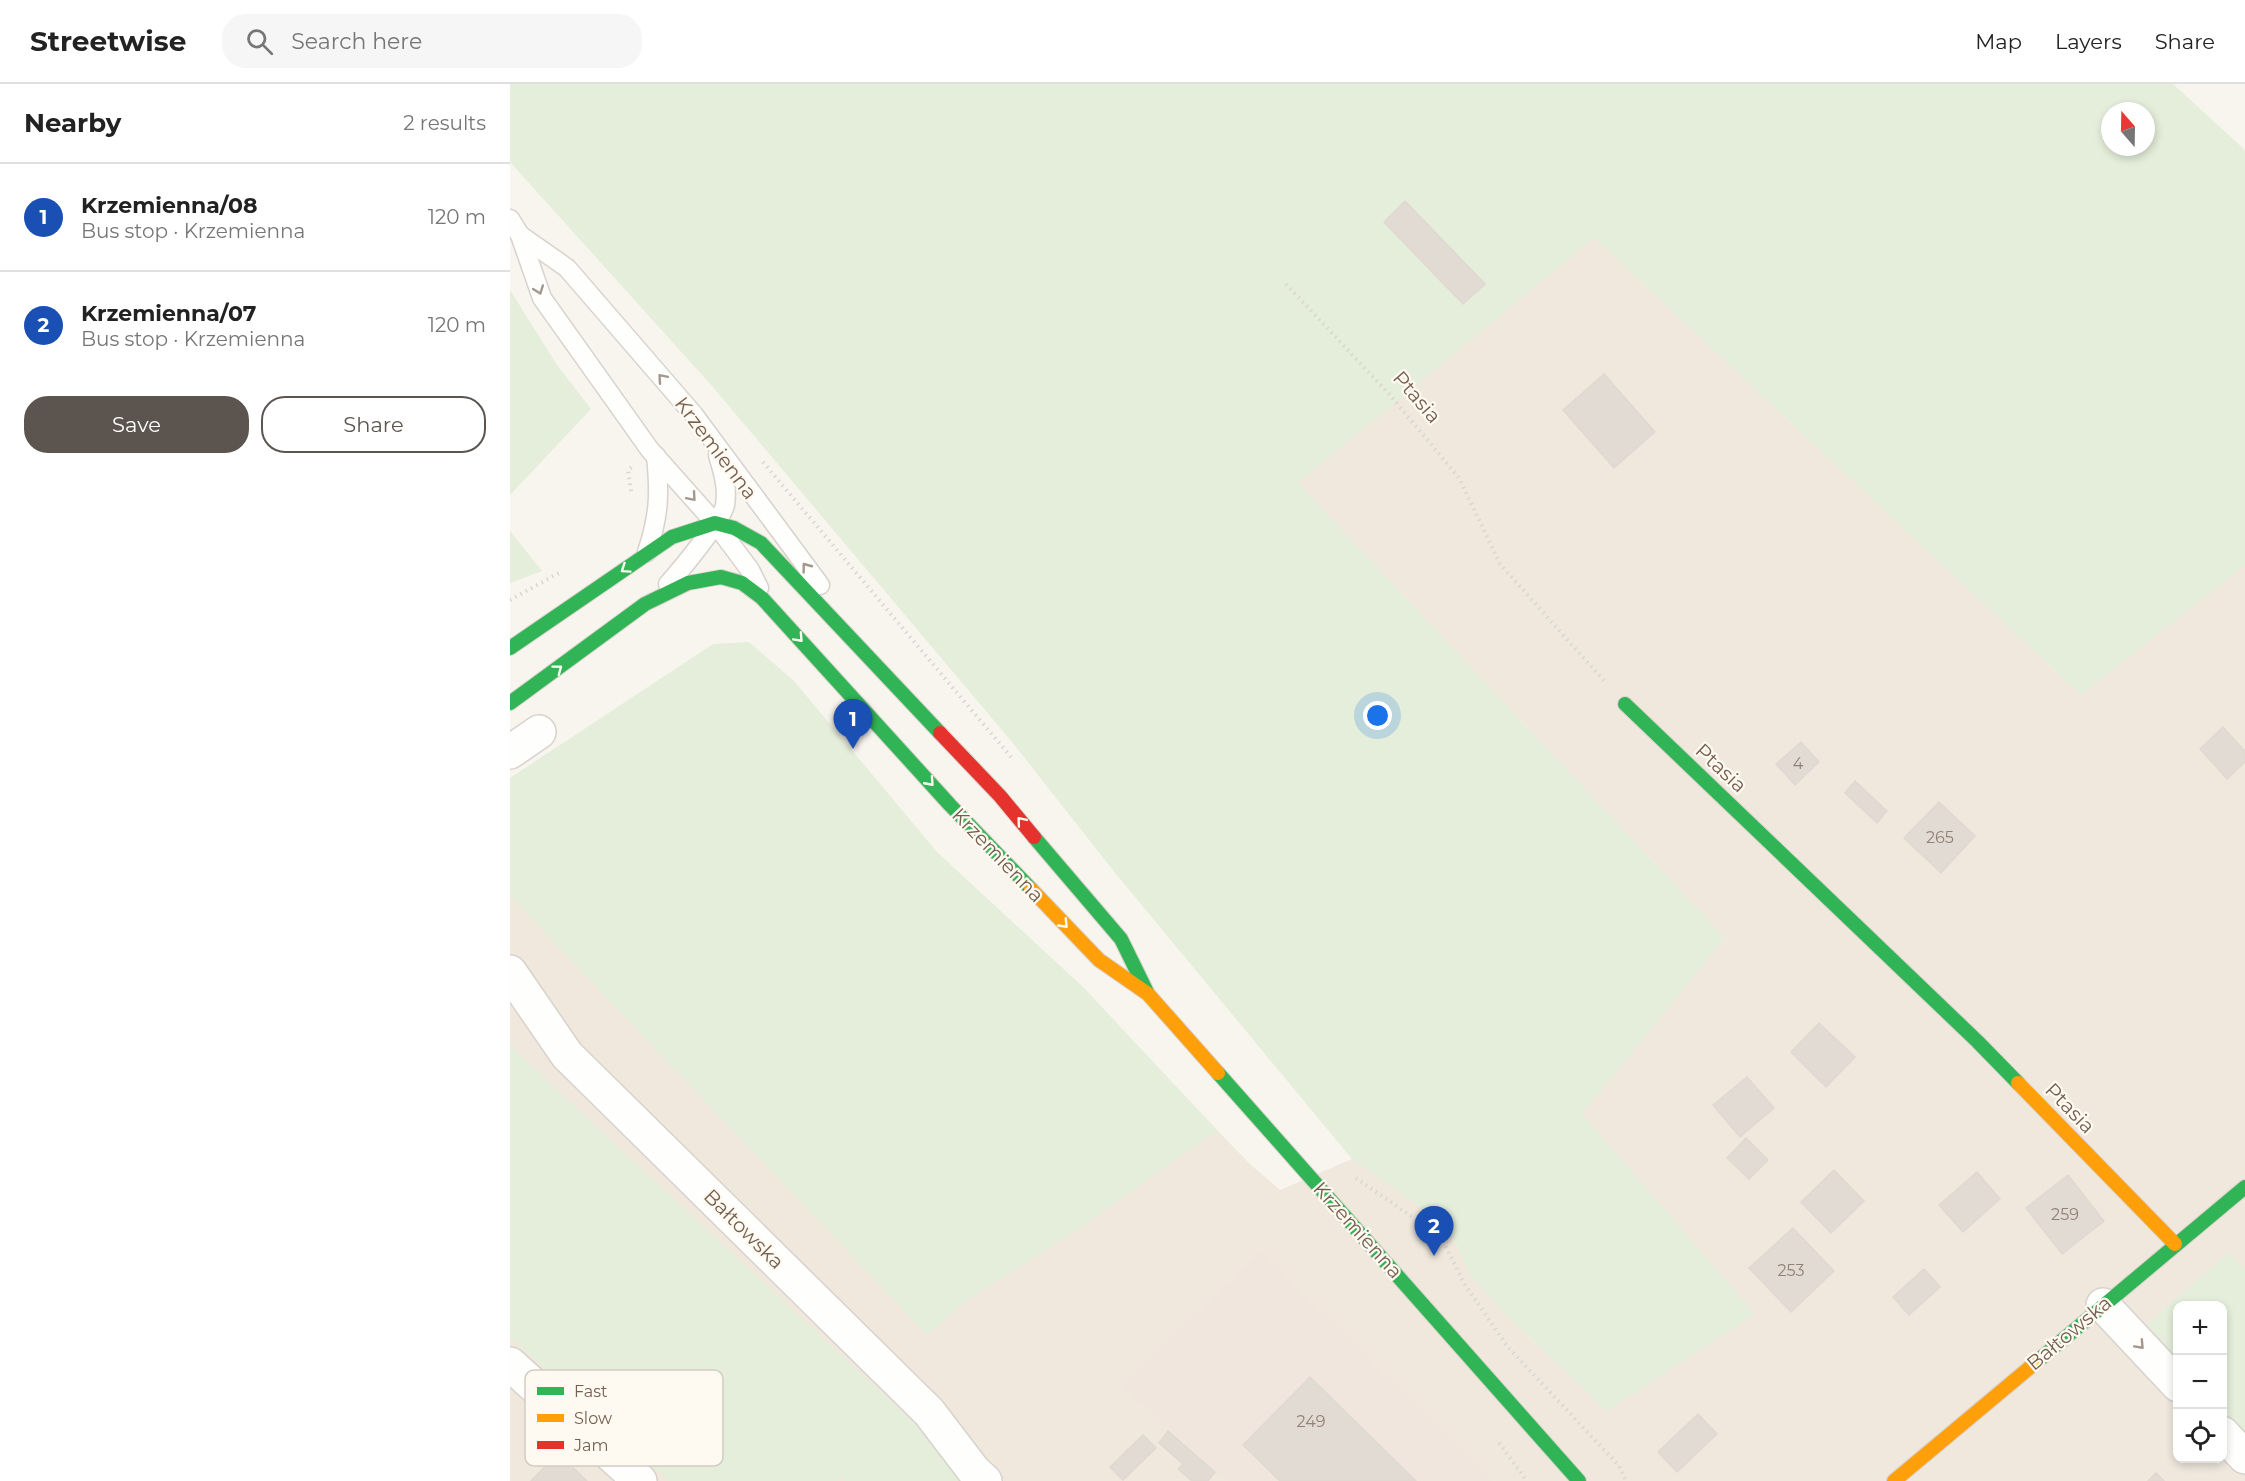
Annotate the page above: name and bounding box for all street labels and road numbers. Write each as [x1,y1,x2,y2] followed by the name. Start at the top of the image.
[1388,366,1446,428] street label: Ptasia
[670,392,762,504] street label: Krzemienna
[1691,738,1751,798] street label: Ptasia
[947,803,1049,907] street label: Krzemienna
[2040,1078,2100,1138] street label: Ptasia
[1308,1177,1408,1283] street label: Krzemienna
[699,1184,789,1274] street label: Bałtowska
[2022,1291,2116,1375] street label: Bałtowska

